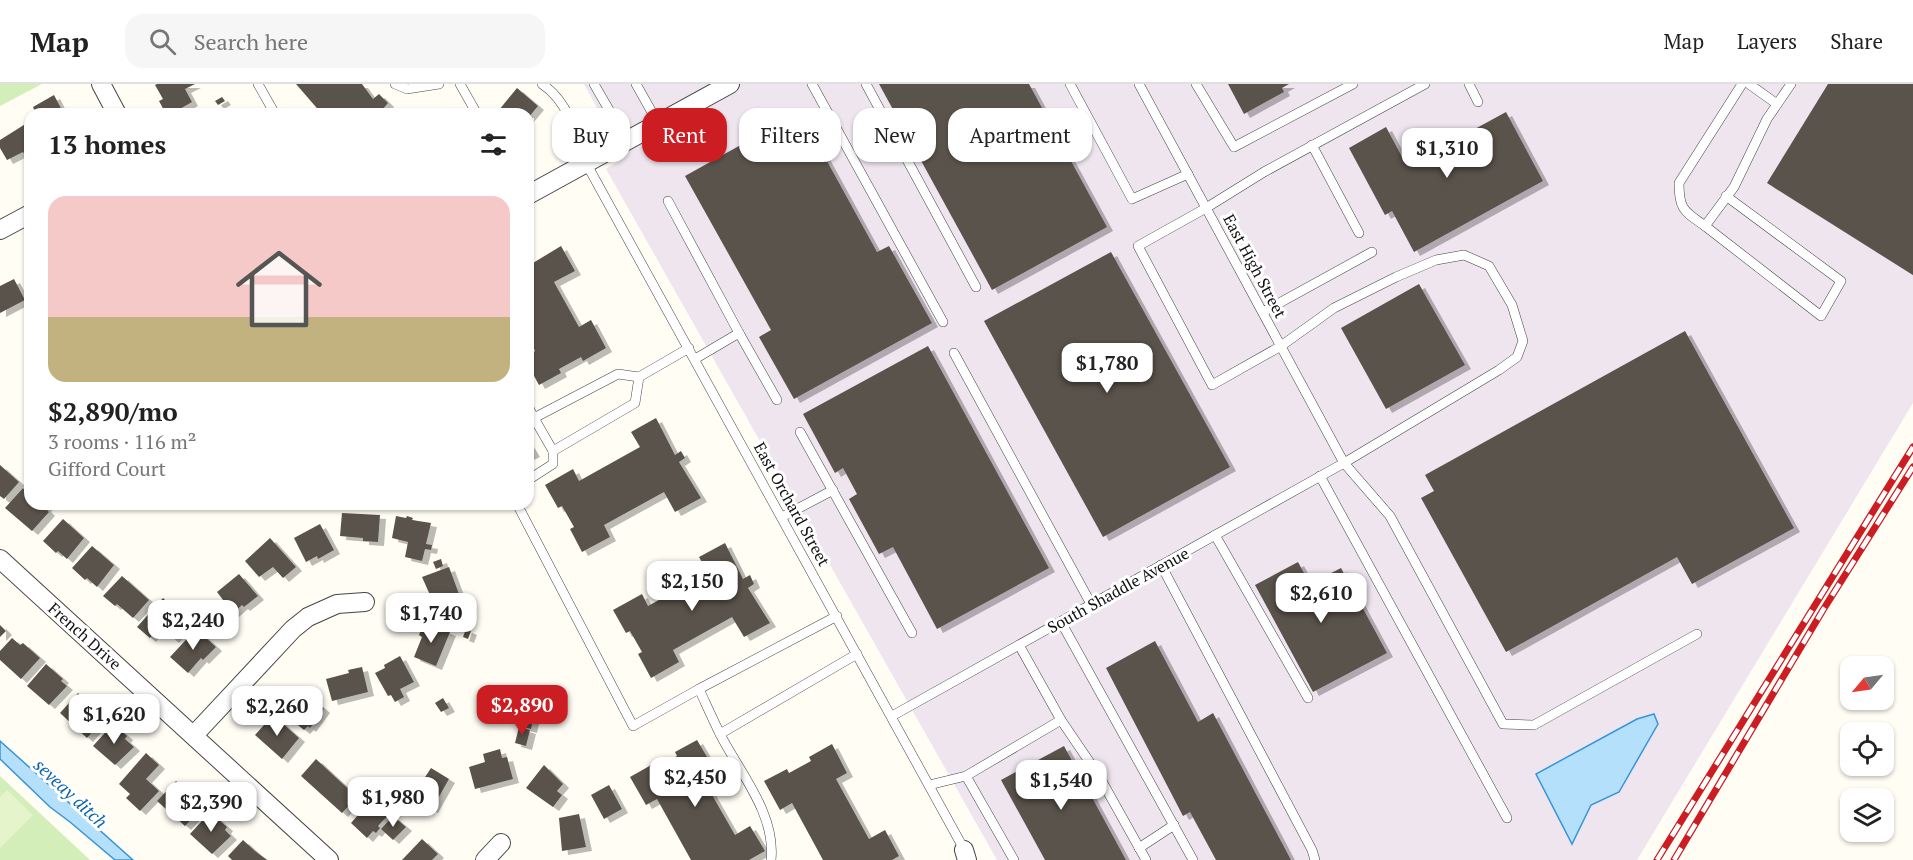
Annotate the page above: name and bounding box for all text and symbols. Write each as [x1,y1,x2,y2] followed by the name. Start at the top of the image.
[125,14,545,68] search box
[30,23,89,60] text: Map
[146,25,179,58] icon: search
[194,27,308,56] text: Search here
[1663,27,1704,55] text: Map
[1737,27,1797,55] text: Layers
[1830,27,1883,55] text: Share
[552,108,630,162] chip: Buy
[642,108,727,162] chip: Rent
[739,108,841,162] chip: Filters
[853,108,936,162] chip: New
[948,108,1092,162] chip: Apartment
[48,127,166,161] text: 13 homes
[477,128,510,161] icon: filters
[1398,128,1496,179] pin: $1,310
[1416,134,1478,161] text: $1,310
[1218,210,1292,322] street label: East High Street
[225,235,333,343] icon: home
[1058,343,1156,394] pin: $1,780
[1076,349,1138,376] text: $1,780
[48,394,178,428] text: $2,890/mo
[48,428,196,455] text: 3 rooms · 116 m²
[749,438,835,570] street label: East Orchard Street
[48,455,166,482] text: Gifford Court
[1043,542,1193,638] street label: South Shaddle Avenue
[643,561,741,612] pin: $2,150
[661,567,723,594] text: $2,150
[1272,573,1370,624] pin: $2,610
[1290,579,1352,606] text: $2,610
[382,593,480,644] pin: $1,740
[44,597,126,675] street label: French Drive
[400,599,462,626] text: $1,740
[144,600,242,651] pin: $2,240
[162,606,224,633] text: $2,240
[1840,656,1894,710] north arrow
[1840,656,1894,842] map controls
[473,685,571,736] pin: $2,890
[228,686,326,737] pin: $2,260
[491,691,553,718] text: $2,890
[246,692,308,719] text: $2,260
[65,694,163,745] pin: $1,620
[83,700,145,727] text: $1,620
[1840,722,1894,776] button: locate
[29,753,113,833] water label: seveay ditch
[646,757,744,808] pin: $2,450
[1012,760,1110,811] pin: $1,540
[664,763,726,790] text: $2,450
[1030,766,1092,793] text: $1,540
[344,777,442,828] pin: $1,980
[162,782,260,833] pin: $2,390
[362,783,424,810] text: $1,980
[180,788,242,815] text: $2,390
[1840,788,1894,842] button: layers

